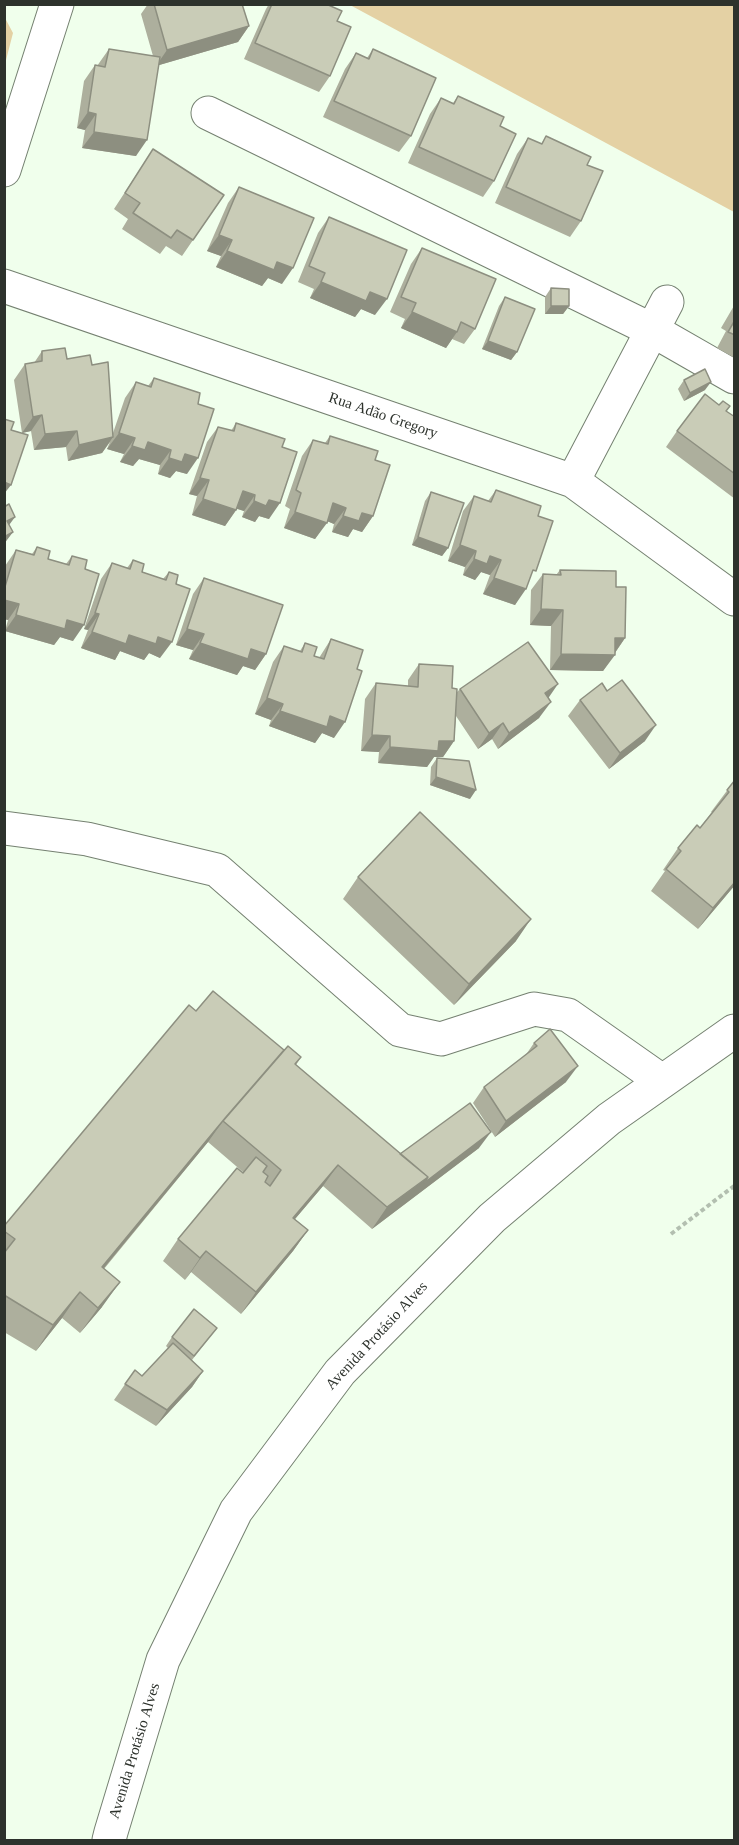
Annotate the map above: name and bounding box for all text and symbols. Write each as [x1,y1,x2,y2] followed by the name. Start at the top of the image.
[326,389,440,443] street label: Rua Adão Gregory
[322,1278,432,1394] street label: Avenida Protásio Alves
[106,1681,164,1821] street label: Avenida Protásio Alves

